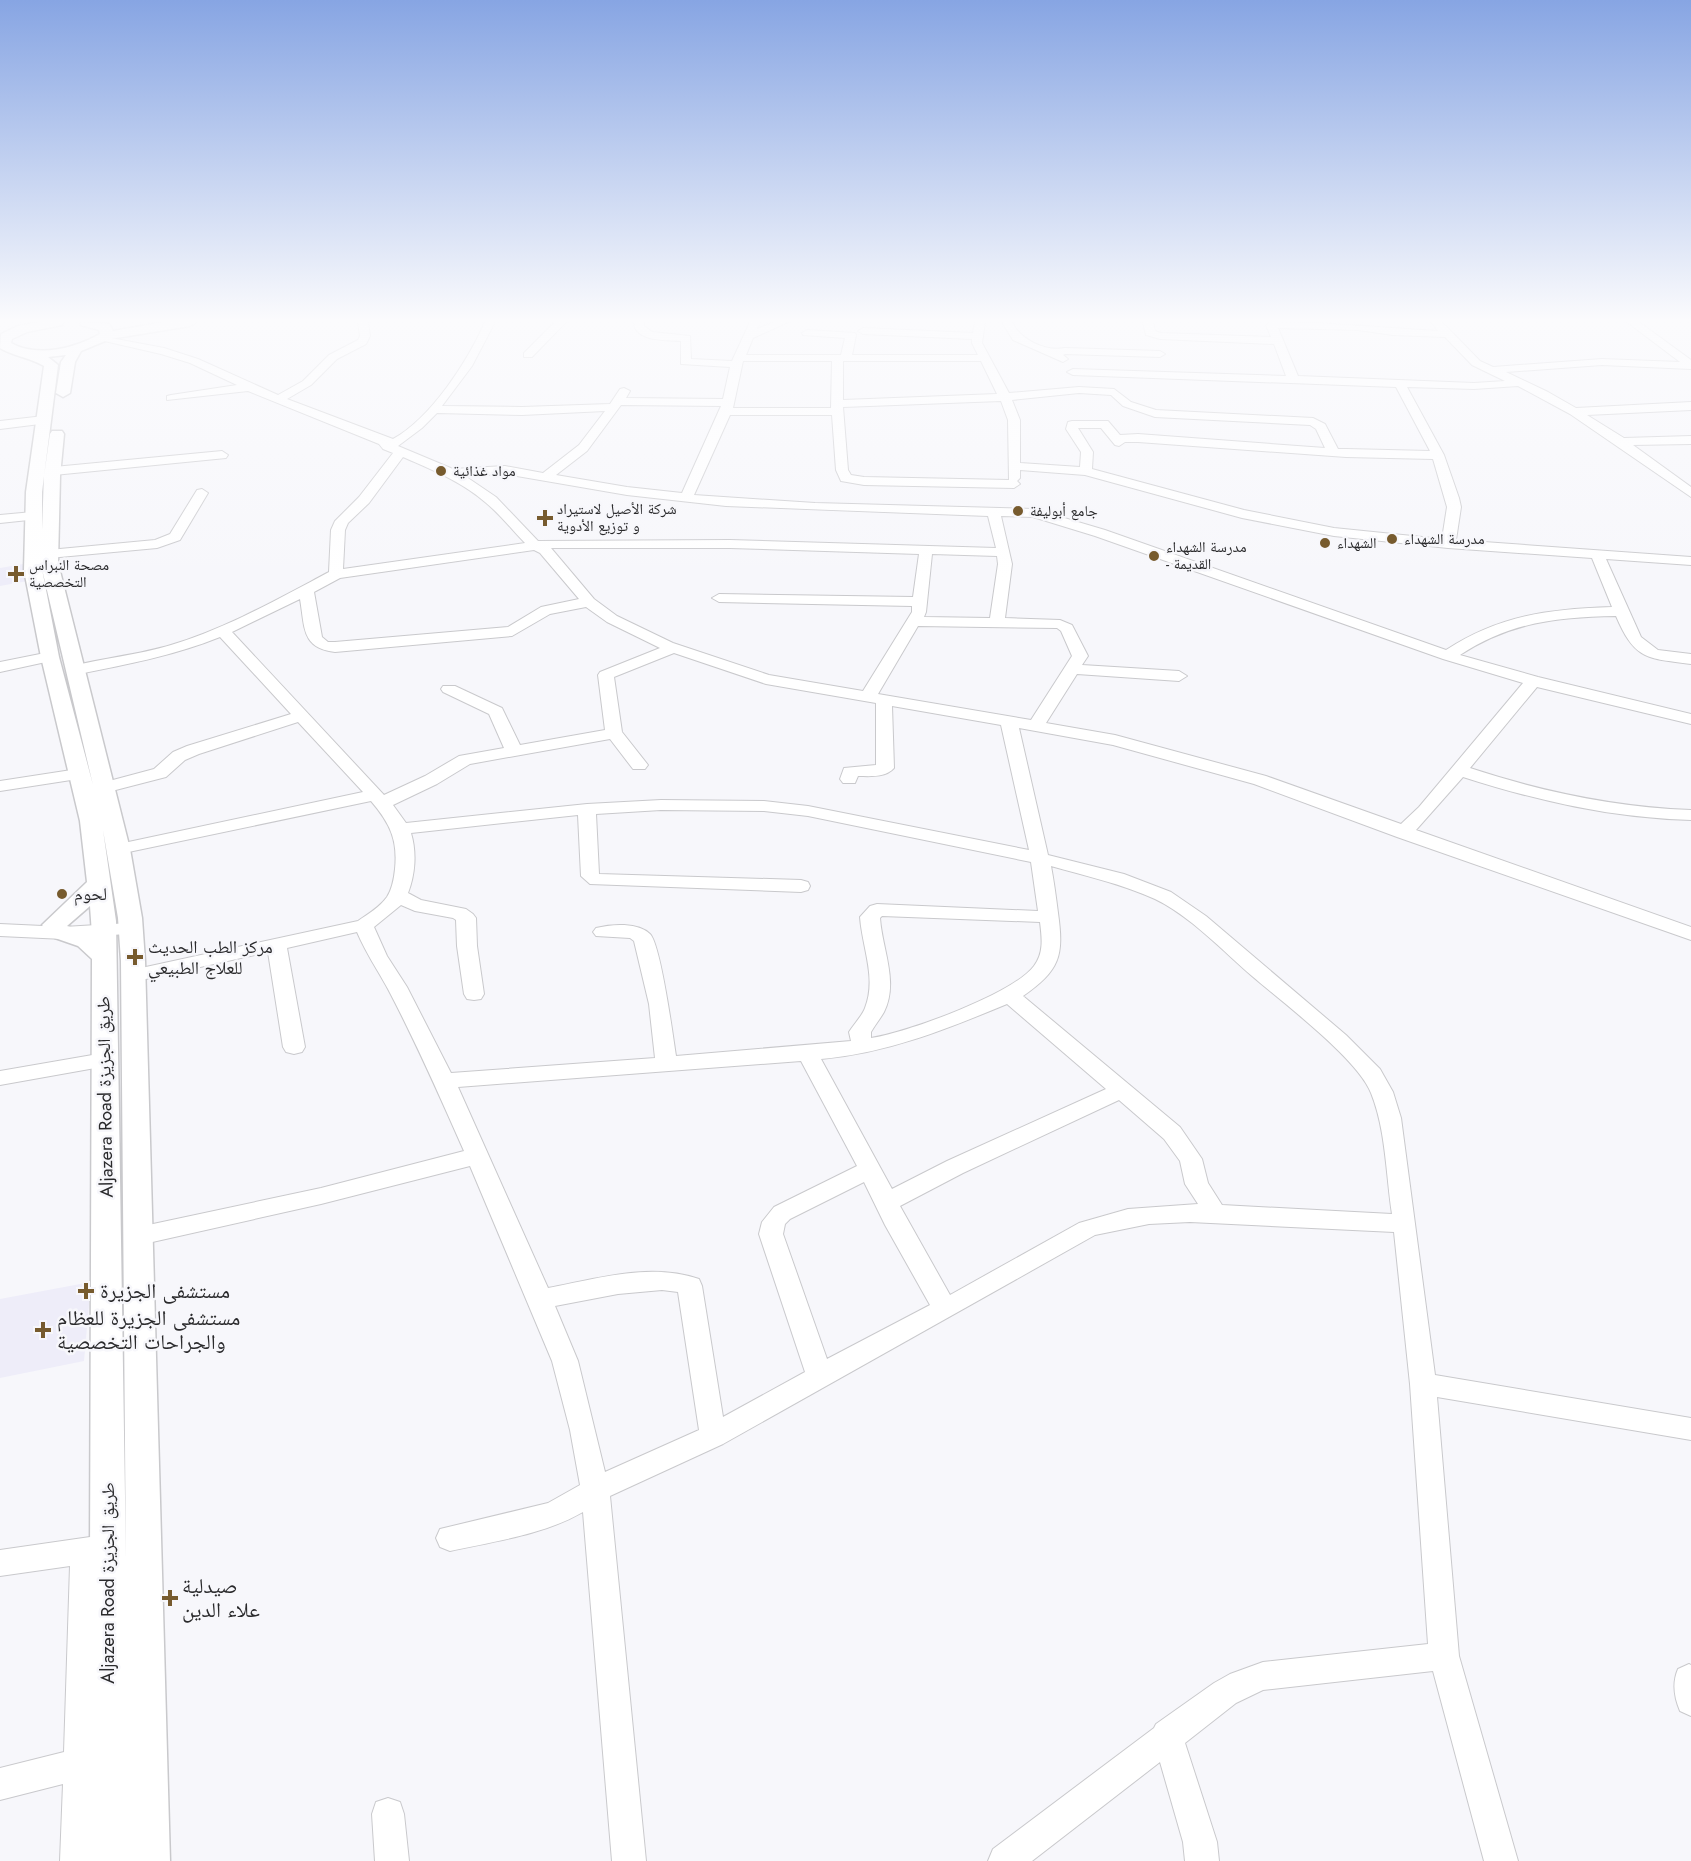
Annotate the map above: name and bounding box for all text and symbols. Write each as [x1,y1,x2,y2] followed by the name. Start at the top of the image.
[453,460,516,482] place label: مواد غذائية
[434,464,448,478] marker: مواد غذائية
[557,498,677,537] place label: شركة الأصيل لاستيراد و توزيع الأدوية
[1030,500,1098,522] place label: جامع أبوليفة
[1011,504,1025,518] marker: جامع أبوليفة
[538,511,552,525] marker: شركة الأصيل لاستيراد و توزيع الأدوية
[1404,528,1485,550] place label: مدرسة الشهداء
[1337,532,1377,554] place label: الشهداء
[1385,532,1399,546] marker: مدرسة الشهداء
[1166,536,1247,575] place label: مدرسة الشهداء - القديمة
[1318,536,1332,550] marker: الشهداء
[1147,549,1161,563] marker: مدرسة الشهداء - القديمة
[29,554,109,593] place label: مصحة النبراس التخصصية
[7,565,25,583] marker: مصحة النبراس التخصصية
[74,881,107,907] place label: لحوم
[55,887,69,901] marker: لحوم
[148,934,273,983] place label: مركز الطب الحديث للعلاج الطبيعي
[126,948,144,966] marker: مركز الطب الحديث للعلاج الطبيعي
[90,996,120,1198] street label: Aljazera Road طريق الجزيزة
[100,1276,230,1306] place label: مستشفى الجزيرة
[77,1282,95,1300] marker: مستشفى الجزيرة
[57,1303,240,1357] place label: مستشفى الجزيرة للعظام والجراحات التخصصية
[34,1321,52,1339] marker: مستشفى الجزيرة للعظام والجراحات التخصصية
[95,1482,121,1684] street label: Aljazera Road طريق الجزيزة
[182,1571,260,1625] place label: صيدلية علاء الدين
[163,1591,177,1605] marker: صيدلية علاء الدين

